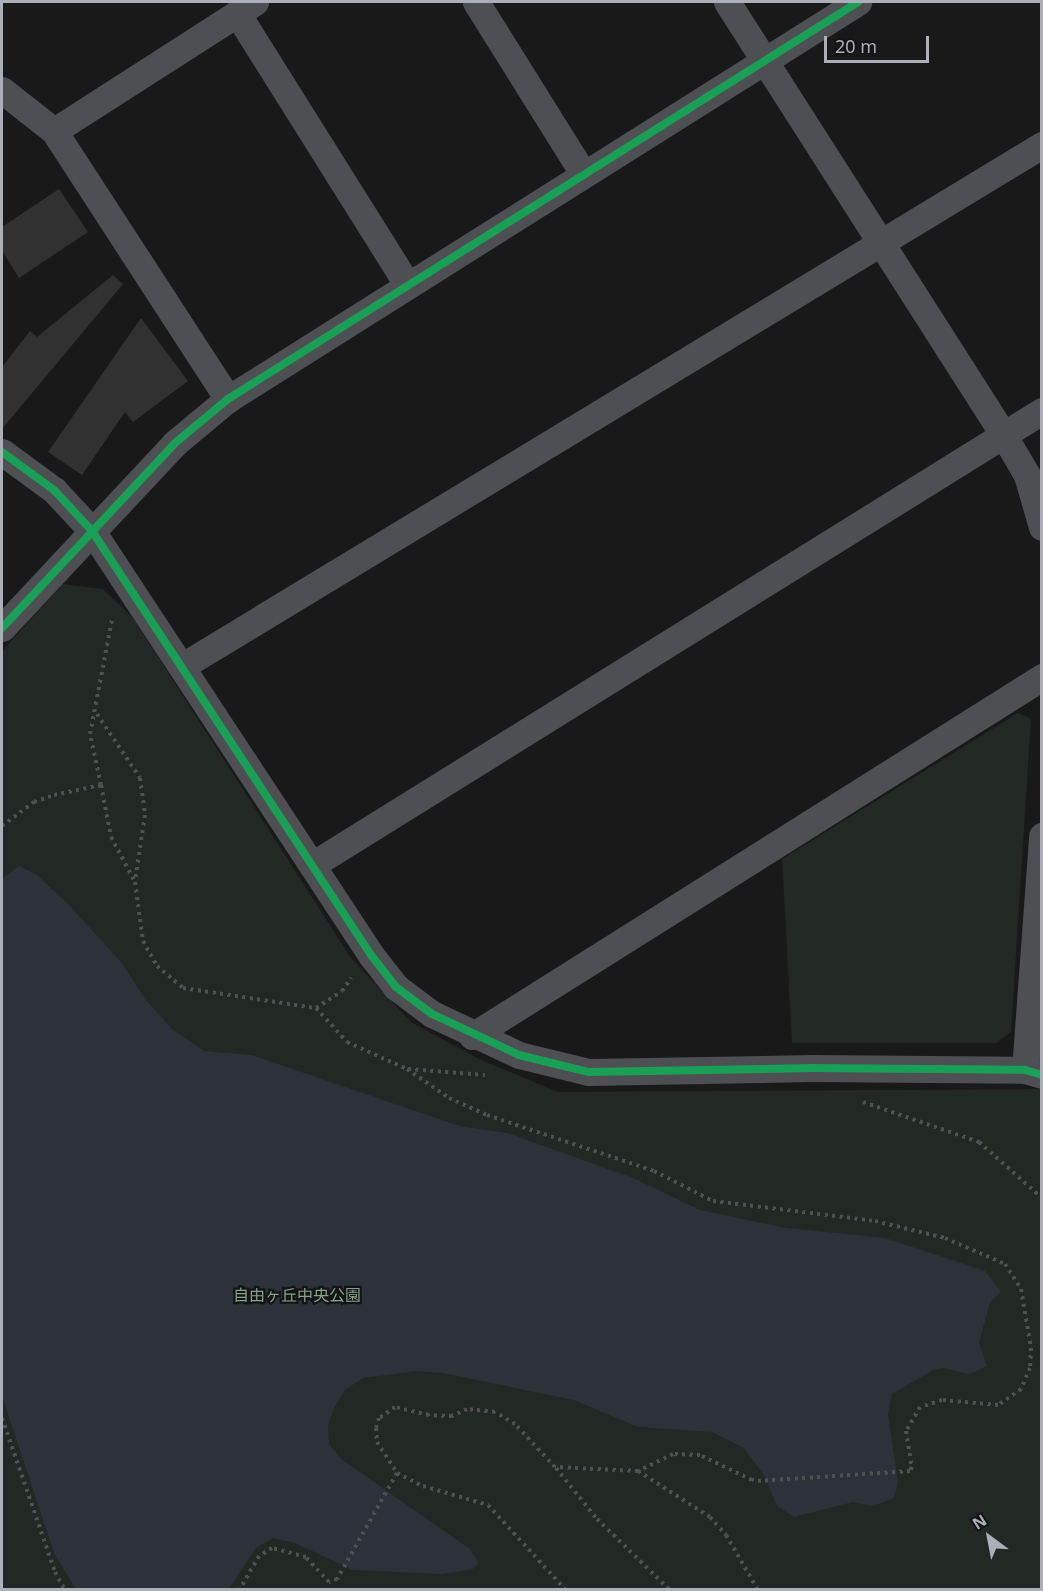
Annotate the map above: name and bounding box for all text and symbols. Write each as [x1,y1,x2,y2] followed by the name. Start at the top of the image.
[827,24,932,62] scale bar
[835,34,877,58] text: 20 m
[233,1285,361,1305] park label: 自由ヶ丘中央公園
[959,1507,1019,1567] north arrow
[968,1509,991,1535] text: N

